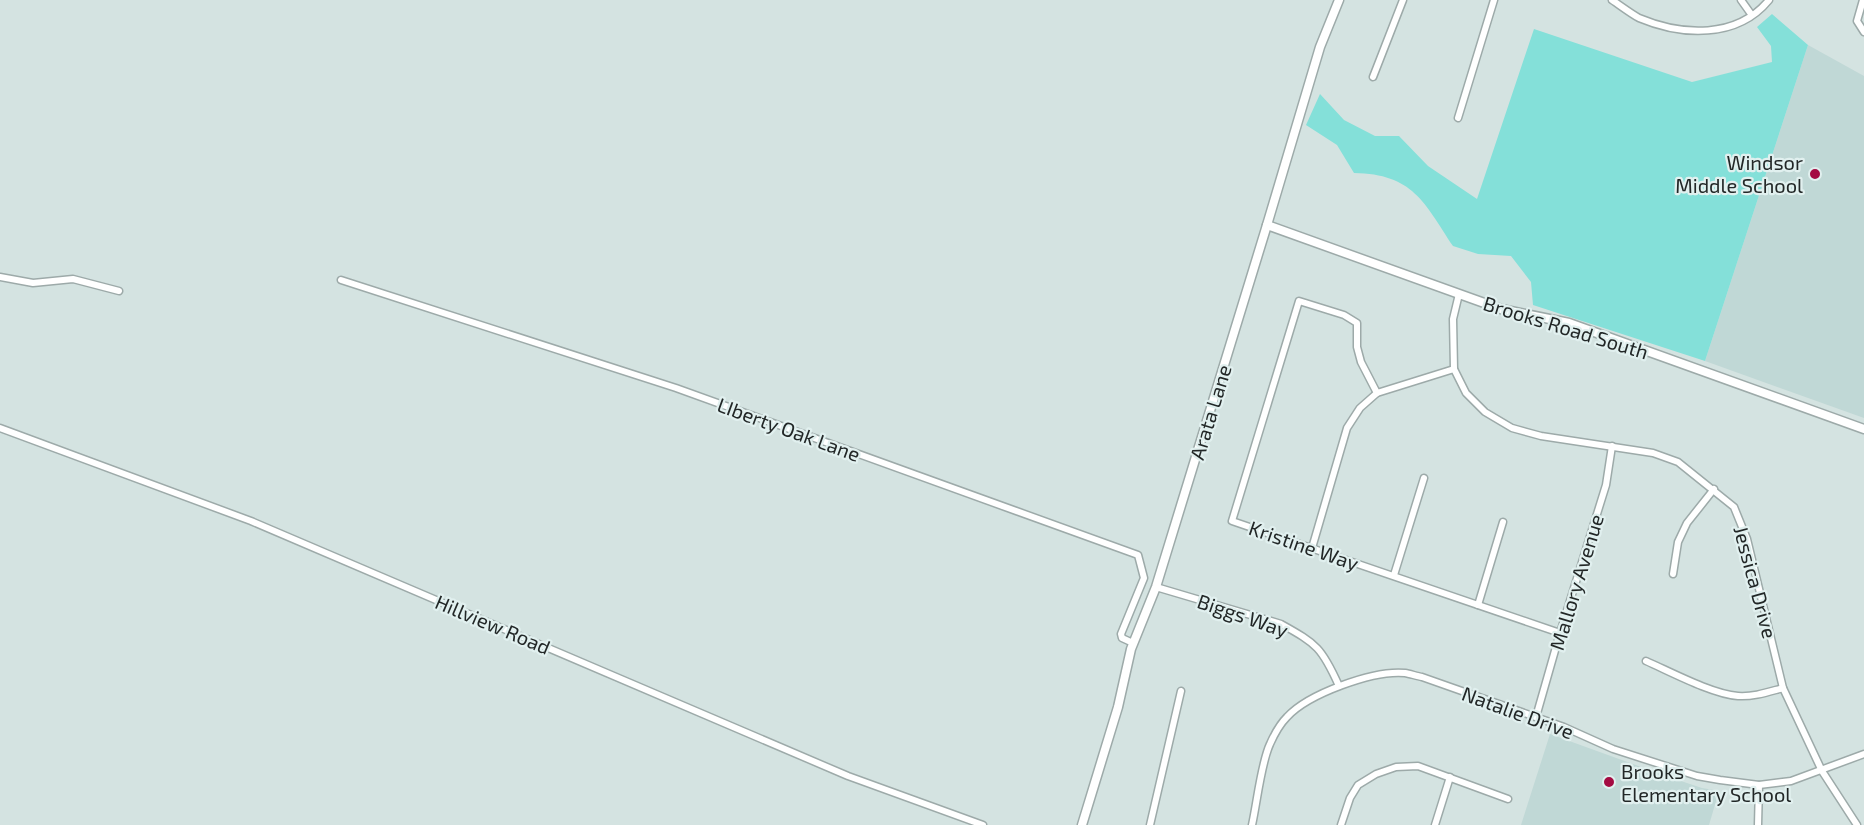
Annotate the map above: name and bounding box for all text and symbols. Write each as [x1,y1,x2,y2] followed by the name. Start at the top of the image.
[1675,150,1803,197] place label: Windsor Middle School
[1808,167,1822,181] marker: Windsor Middle School
[1481,290,1651,364] street label: Brooks Road South
[1184,362,1236,462] street label: Arata Lane
[714,392,864,466] street label: LIberty Oak Lane
[1544,511,1608,653] street label: Mallory Avenue
[1246,515,1362,575] street label: Kristine Way
[1729,523,1783,641] street label: Jessica Drive
[1195,588,1292,642] street label: Biggs Way
[432,589,554,659] street label: Hillview Road
[1459,681,1577,743] street label: Natalie Drive
[1621,759,1791,806] place label: Brooks Elementary School
[1602,775,1616,789] marker: Brooks Elementary School

